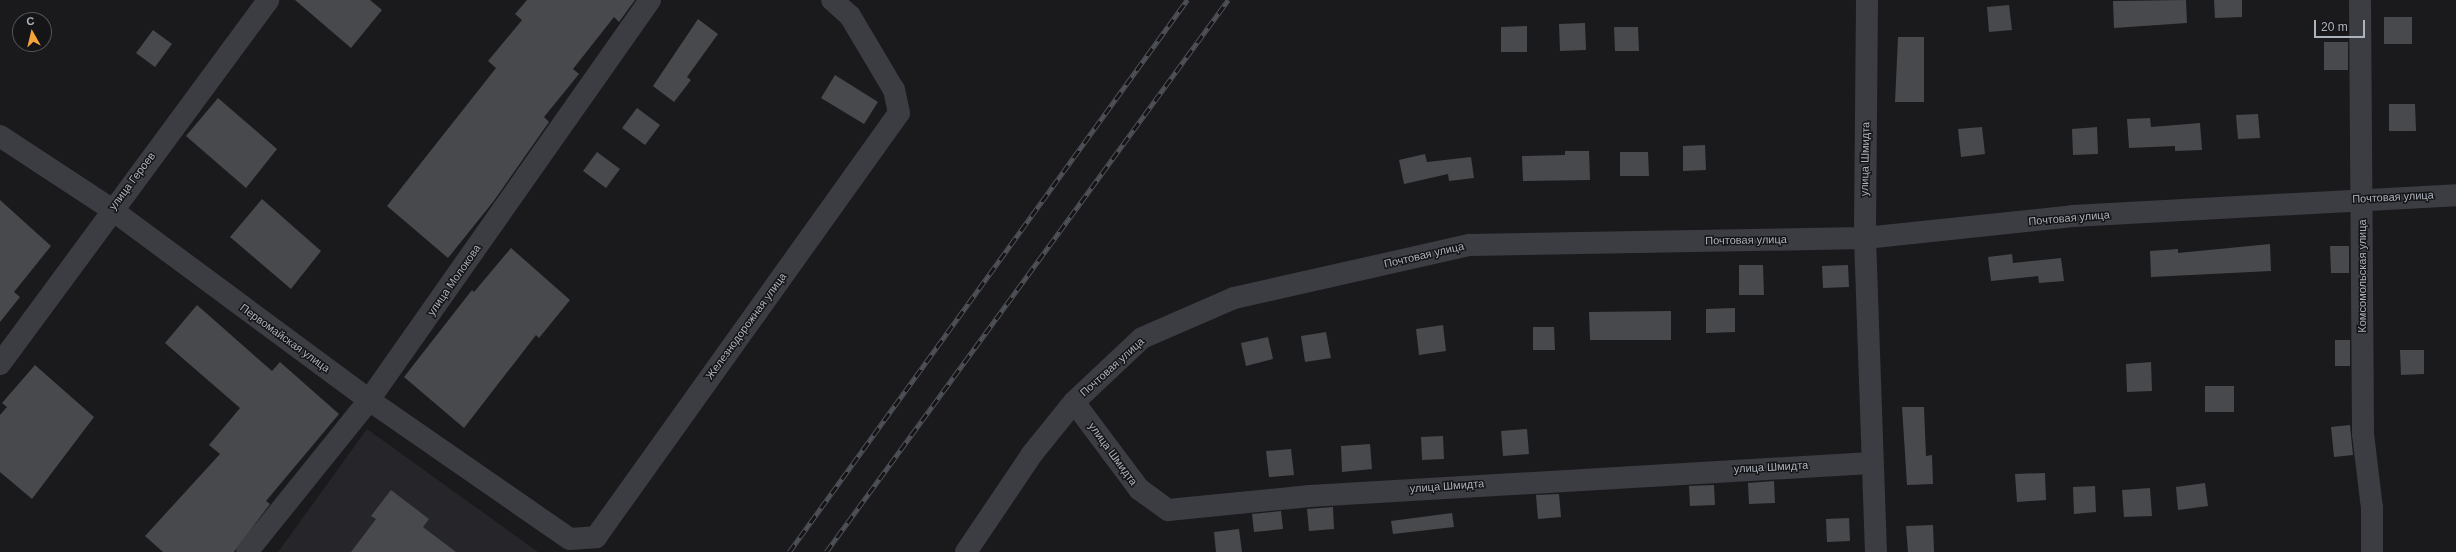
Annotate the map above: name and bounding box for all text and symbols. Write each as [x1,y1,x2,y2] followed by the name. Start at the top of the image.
[12,12,52,52] north arrow
[2316,12,2367,38] scale bar
[26,15,35,28] text: С
[2321,20,2348,34] text: 20 m
[1858,122,1872,196] street label: улица Шмидта
[106,150,158,212] street label: улица Героев
[2352,188,2434,206] street label: Почтовая улица
[2028,208,2110,228] street label: Почтовая улица
[2355,219,2369,333] street label: Комсомольская улица
[1705,233,1787,247] street label: Почтовая улица
[1383,239,1465,271] street label: Почтовая улица
[425,242,483,318] street label: улица Молокова
[703,270,789,382] street label: Железнодорожная улица
[238,301,332,375] street label: Первомайская улица
[1077,335,1147,399] street label: Почтовая улица
[1086,420,1140,488] street label: улица Шмидта
[1733,458,1809,476] street label: улица Шмидта
[1409,477,1485,495] street label: улица Шмидта

